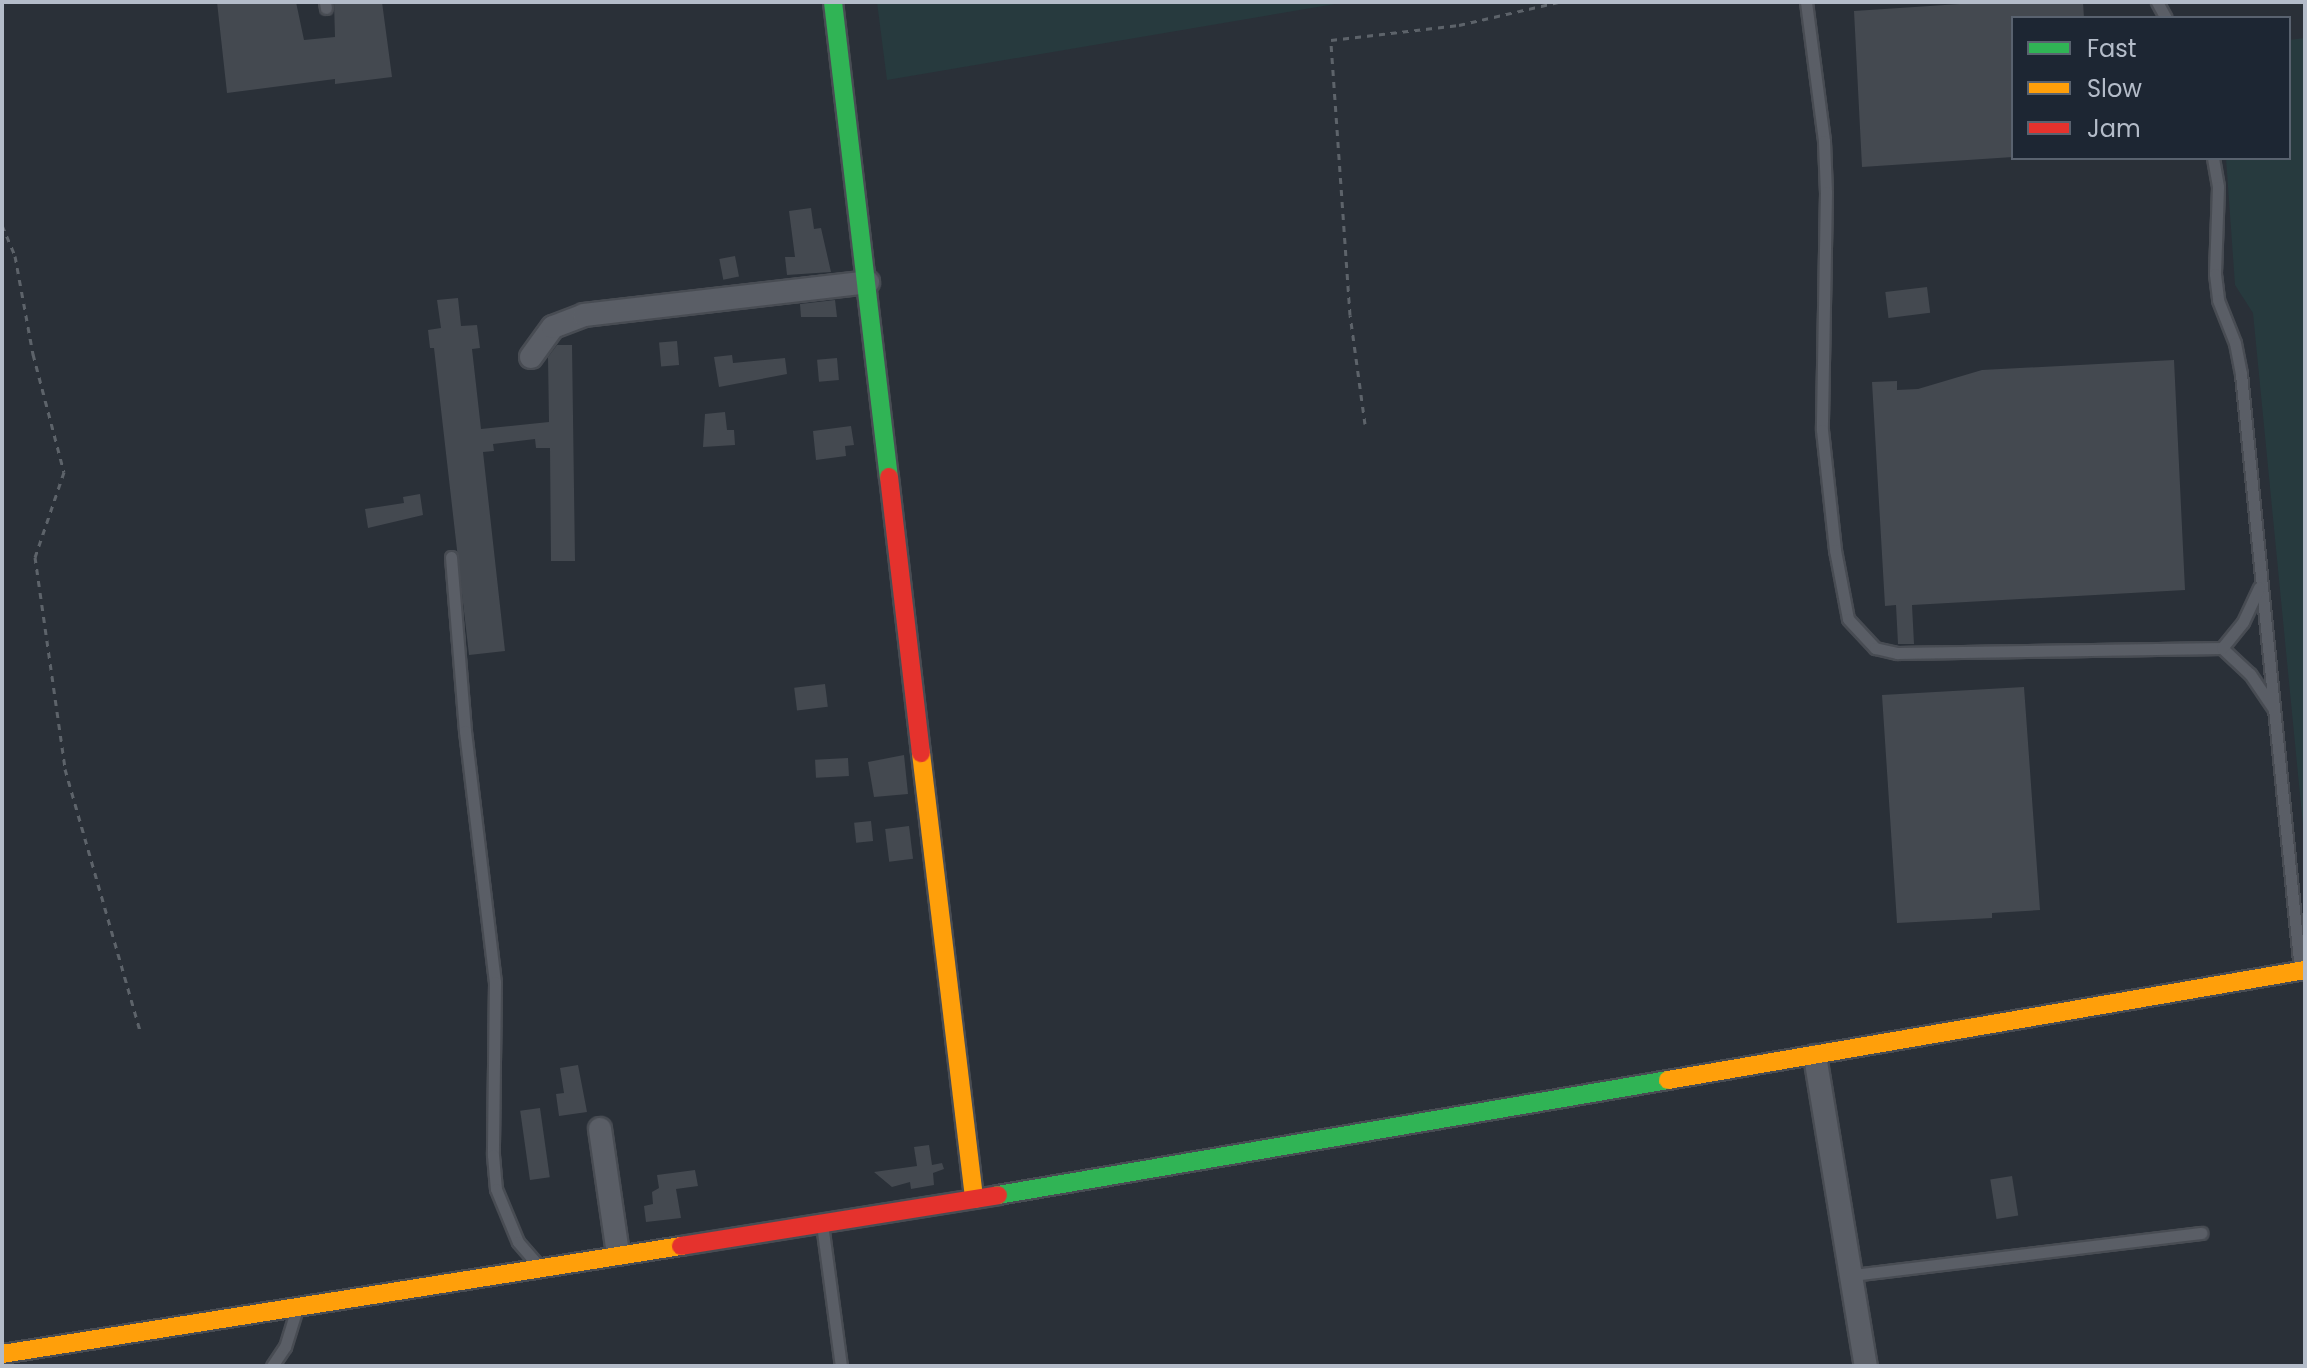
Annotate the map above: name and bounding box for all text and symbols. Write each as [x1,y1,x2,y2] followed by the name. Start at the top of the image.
[2011,16,2291,160] legend
[2087,32,2137,65] text: Fast
[2087,72,2142,105] text: Slow
[2087,112,2141,145] text: Jam

